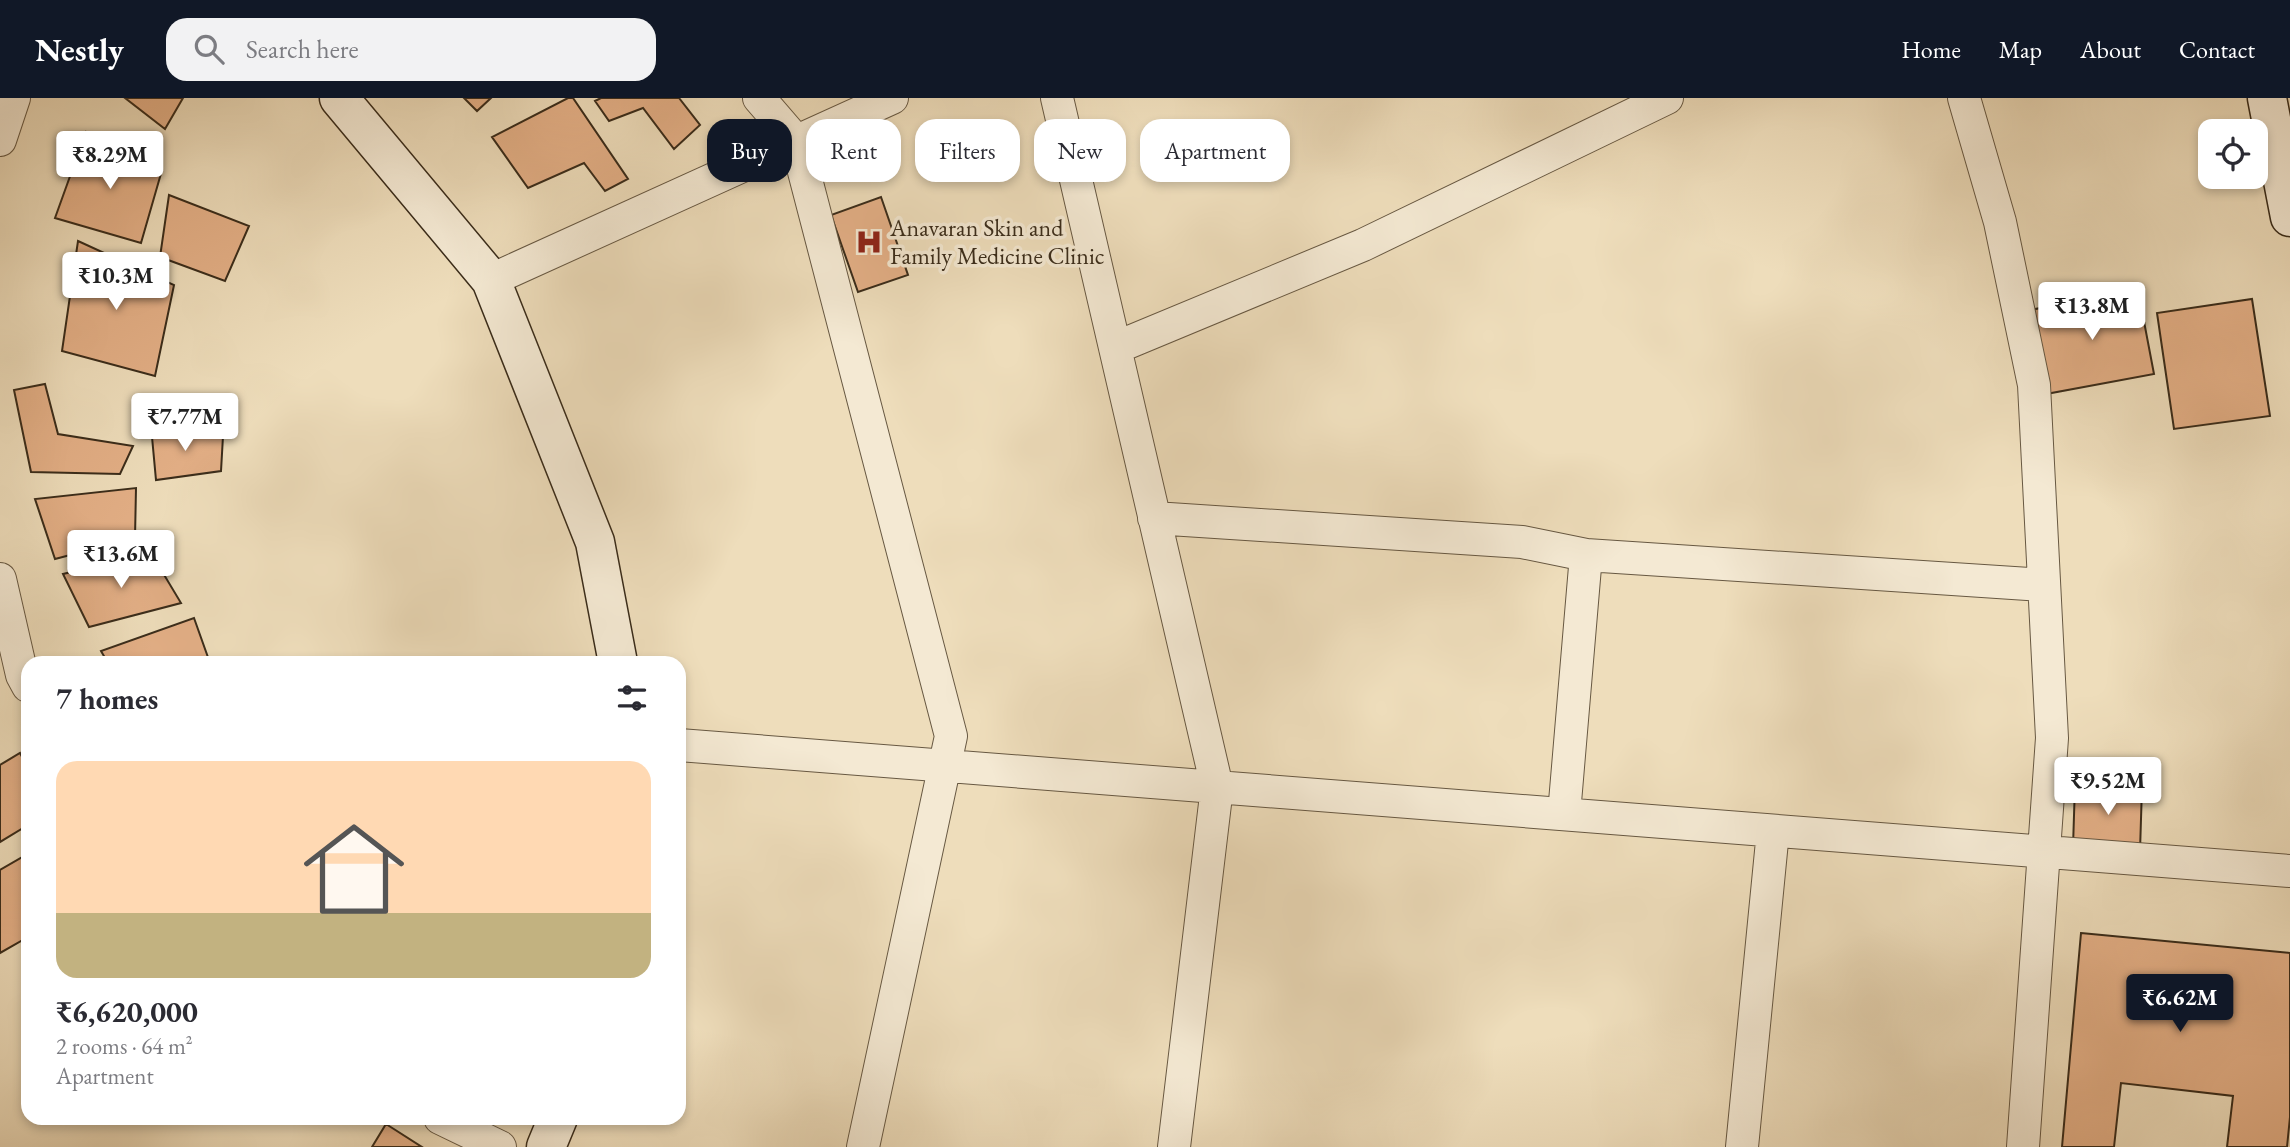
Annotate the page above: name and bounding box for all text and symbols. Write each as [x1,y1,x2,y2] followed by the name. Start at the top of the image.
[166,18,656,81] search box
[35,28,124,71] text: Nestly
[190,30,228,68] icon: search
[246,32,359,66] text: Search here
[1901,34,1961,65] text: Home
[1999,34,2042,65] text: Map
[2080,34,2141,65] text: About
[2179,34,2255,65] text: Contact
[707,119,792,182] chip: Buy
[806,119,901,182] chip: Rent
[915,119,1020,182] chip: Filters
[1034,119,1126,182] chip: New
[1140,119,1290,182] chip: Apartment
[2198,119,2268,189] map controls
[2198,119,2268,189] button: locate
[53,132,167,191] pin: ₹8.29M
[72,139,148,169] text: ₹8.29M
[889,212,1105,271] place label: Anavaran Skin and Family Medicine Clinic
[854,227,884,257] hospital icon: Anavaran Skin and Family Medicine Clinic
[59,252,173,312] pin: ₹10.3M
[78,260,154,290] text: ₹10.3M
[2035,282,2149,342] pin: ₹13.8M
[2054,290,2130,320] text: ₹13.8M
[128,394,242,453] pin: ₹7.77M
[147,401,223,431] text: ₹7.77M
[64,531,178,590] pin: ₹13.6M
[83,538,159,568] text: ₹13.6M
[56,679,158,718] text: 7 homes
[613,679,651,717] icon: filters
[2051,758,2165,817] pin: ₹9.52M
[2070,765,2146,795] text: ₹9.52M
[291,806,417,932] icon: home
[2123,974,2237,1034] pin: ₹6.62M
[2142,982,2218,1012] text: ₹6.62M
[56,992,198,1031] text: ₹6,620,000
[56,1031,193,1061] text: 2 rooms · 64 m²
[56,1061,154,1091] text: Apartment

